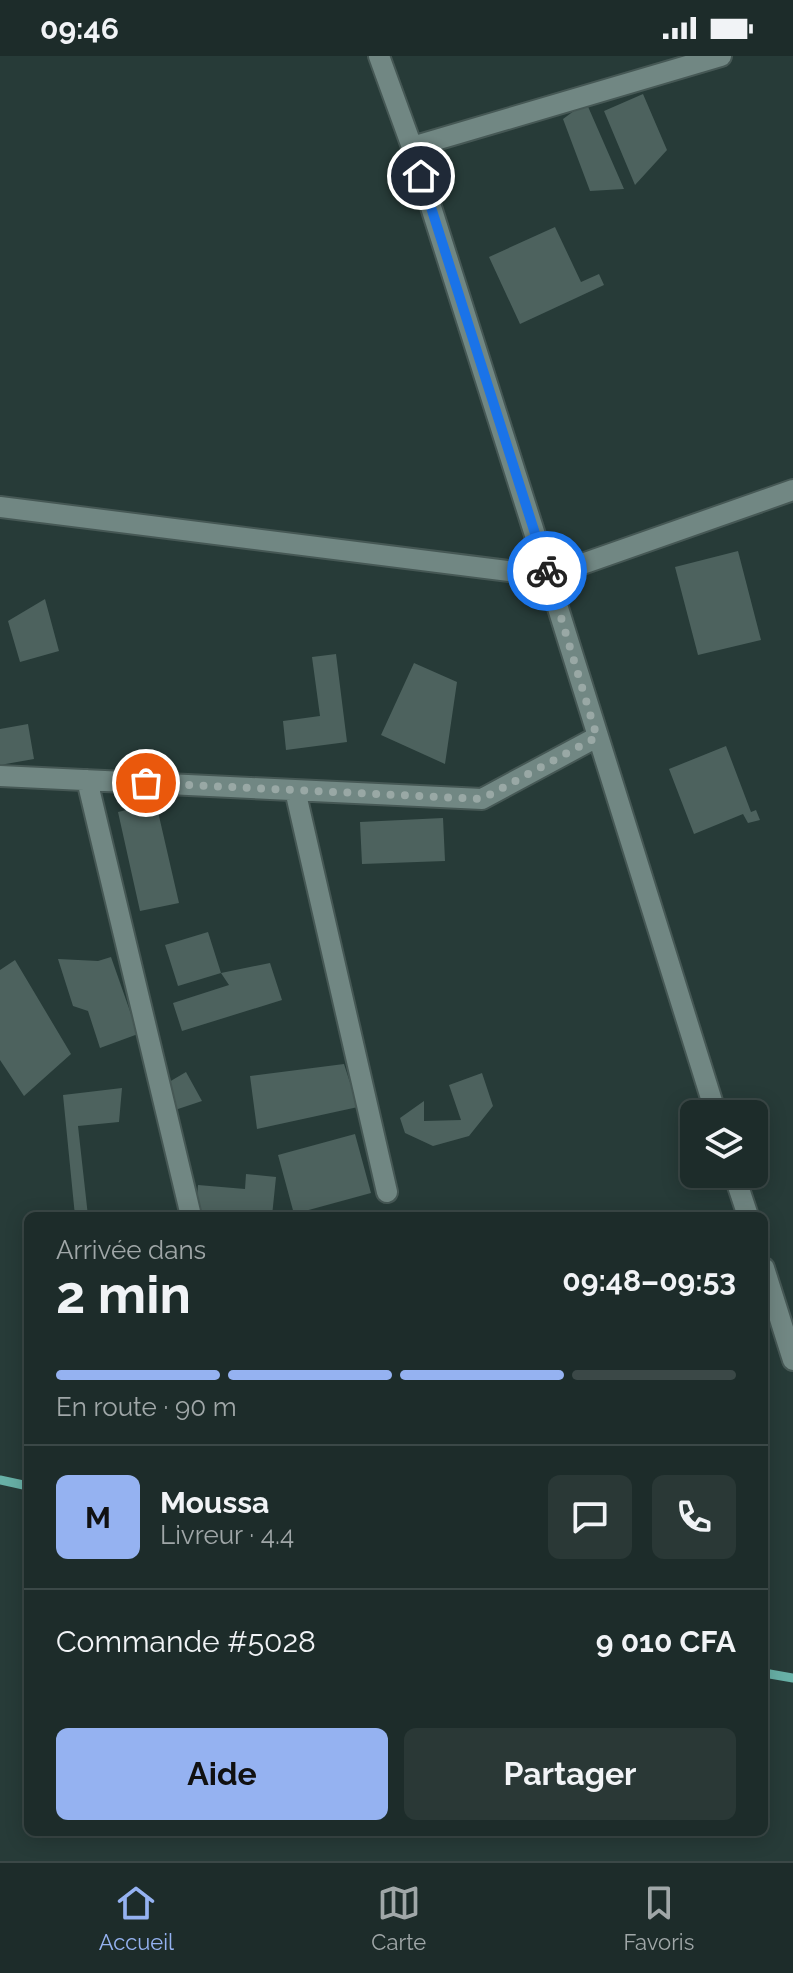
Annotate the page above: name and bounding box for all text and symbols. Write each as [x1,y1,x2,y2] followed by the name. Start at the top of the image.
[40,11,119,46] text: 09:46
[387,142,455,210] pin
[399,154,443,198] icon: home
[507,531,587,611] courier
[525,549,569,593] icon: bike
[112,749,180,817] pin
[124,761,168,805] icon: bag
[680,1100,768,1188] map controls
[680,1100,768,1188] button: layers
[56,1235,206,1265] text: Arrivée dans
[562,1263,736,1298] text: 09:48–09:53
[56,1264,191,1325] text: 2 min
[56,1392,237,1422] text: En route · 90 m
[548,1475,632,1559] button: chat
[652,1475,736,1559] button: phone
[160,1485,269,1520] text: Moussa
[85,1500,111,1535] text: M
[160,1520,294,1550] text: Livreur · 4.4
[56,1624,316,1659] text: Commande #5028
[596,1624,736,1659] text: 9 010 CFA
[56,1728,388,1820] button: Aide
[404,1728,736,1820] button: Partager
[99,1881,174,1955] tab: Accueil
[371,1881,426,1955] tab: Carte
[624,1881,694,1955] tab: Favoris

